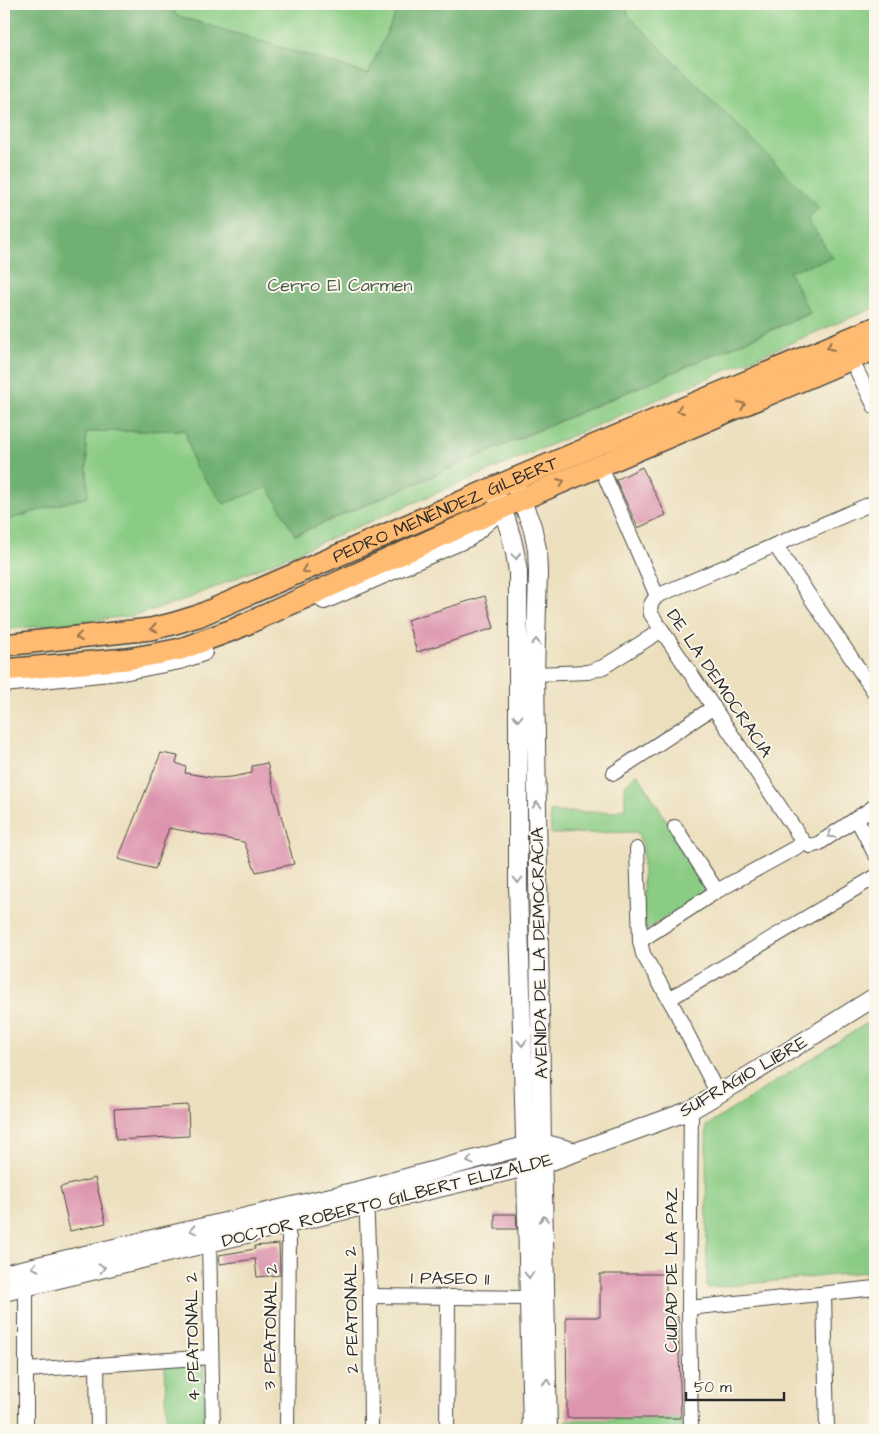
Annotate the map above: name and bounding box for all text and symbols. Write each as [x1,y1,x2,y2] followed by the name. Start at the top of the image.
[268,273,412,298] park label: Cerro El Carmen
[826,341,835,352] one-way arrow
[737,401,746,412] one-way arrow
[676,404,685,414] one-way arrow
[329,450,563,569] street label: PEDRO MENÉNDEZ GILBERT
[556,478,565,489] one-way arrow
[510,552,521,560] one-way arrow
[301,563,310,574] one-way arrow
[661,604,779,763] street label: DE LA DEMOCRACIA
[149,622,158,633] one-way arrow
[75,631,83,642] one-way arrow
[531,638,542,646] one-way arrow
[513,714,523,722] one-way arrow
[532,801,542,808] one-way arrow
[525,826,554,1079] street label: AVENIDA DE LA DEMOCRACIA
[827,829,836,839] one-way arrow
[513,877,523,885] one-way arrow
[674,1029,812,1123] street label: SUFRAGIO LIBRE
[517,1040,527,1047] one-way arrow
[219,1147,555,1254] street label: DOCTOR ROBERTO GILBERT ELIZALDE
[466,1155,475,1166] one-way arrow
[659,1187,684,1353] street label: CIUDAD DE LA PAZ
[539,1215,549,1222] one-way arrow
[189,1224,198,1235] one-way arrow
[338,1245,365,1374] street label: 2 PEATONAL 2
[31,1261,40,1272] one-way arrow
[98,1263,106,1273] one-way arrow
[257,1263,284,1390] street label: 3 PEATONAL 2
[410,1265,490,1292] street label: 1 PASEO 11
[179,1271,206,1402] street label: 4 PEATONAL 2
[523,1271,534,1279] one-way arrow
[686,1369,784,1401] scale bar
[542,1377,552,1385] one-way arrow
[694,1377,732,1398] text: 50 m

